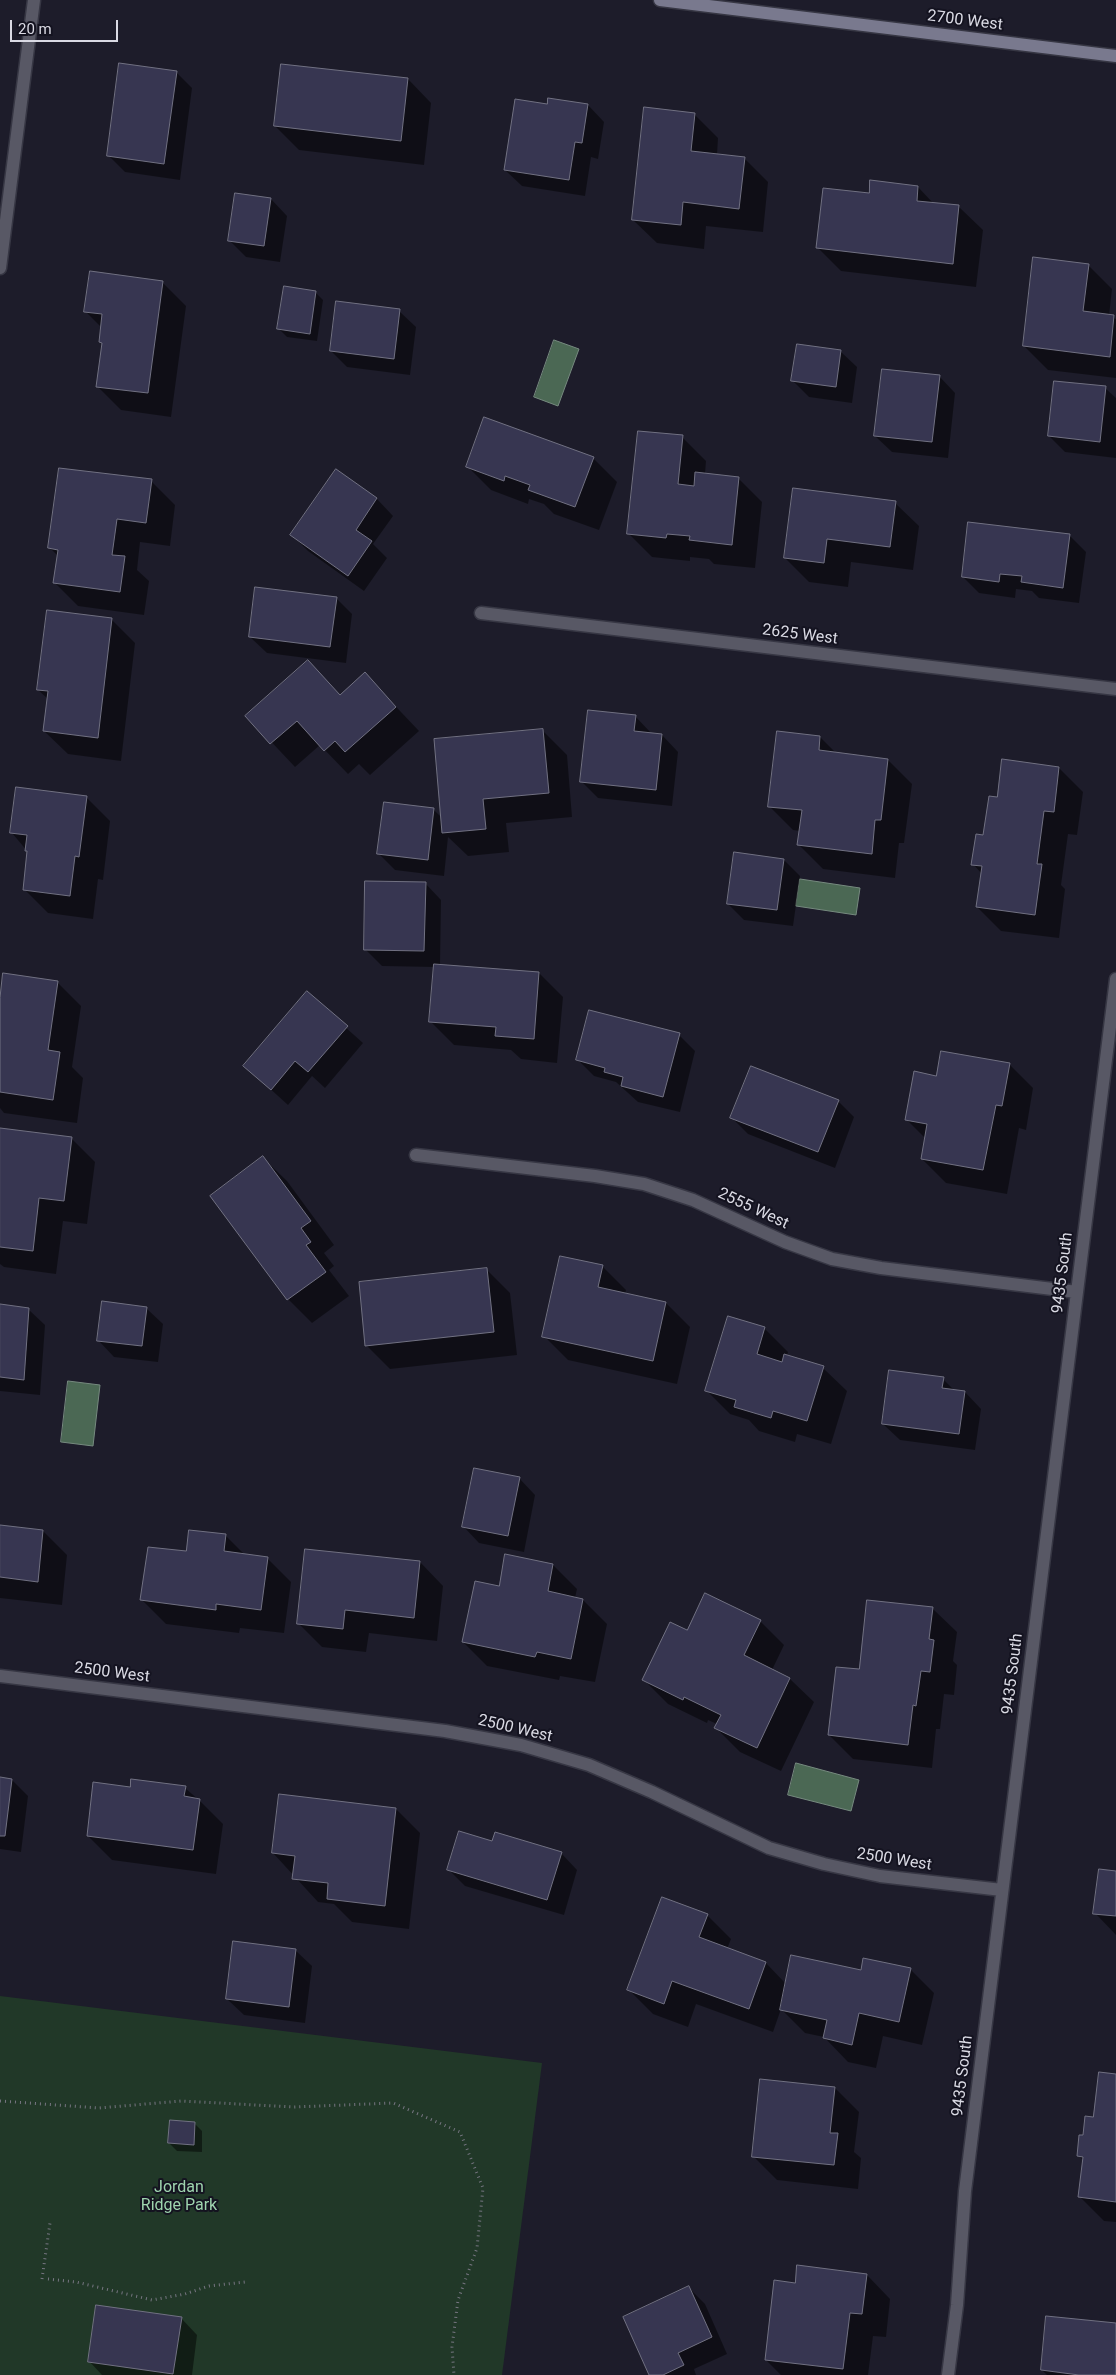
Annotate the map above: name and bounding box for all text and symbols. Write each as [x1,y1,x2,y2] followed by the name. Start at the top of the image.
[926,7,1004,35] street label: 2700 West
[12,10,120,42] scale bar
[18,20,52,38] text: 20 m
[761,621,839,649] street label: 2625 West
[715,1184,791,1234] street label: 2555 West
[1049,1231,1077,1315] street label: 9435 South
[999,1632,1027,1716] street label: 9435 South
[73,1659,151,1687] street label: 2500 West
[476,1711,554,1747] street label: 2500 West
[855,1845,933,1875] street label: 2500 West
[949,2034,977,2118] street label: 9435 South
[141,2178,217,2216] park label: Jordan Ridge Park

